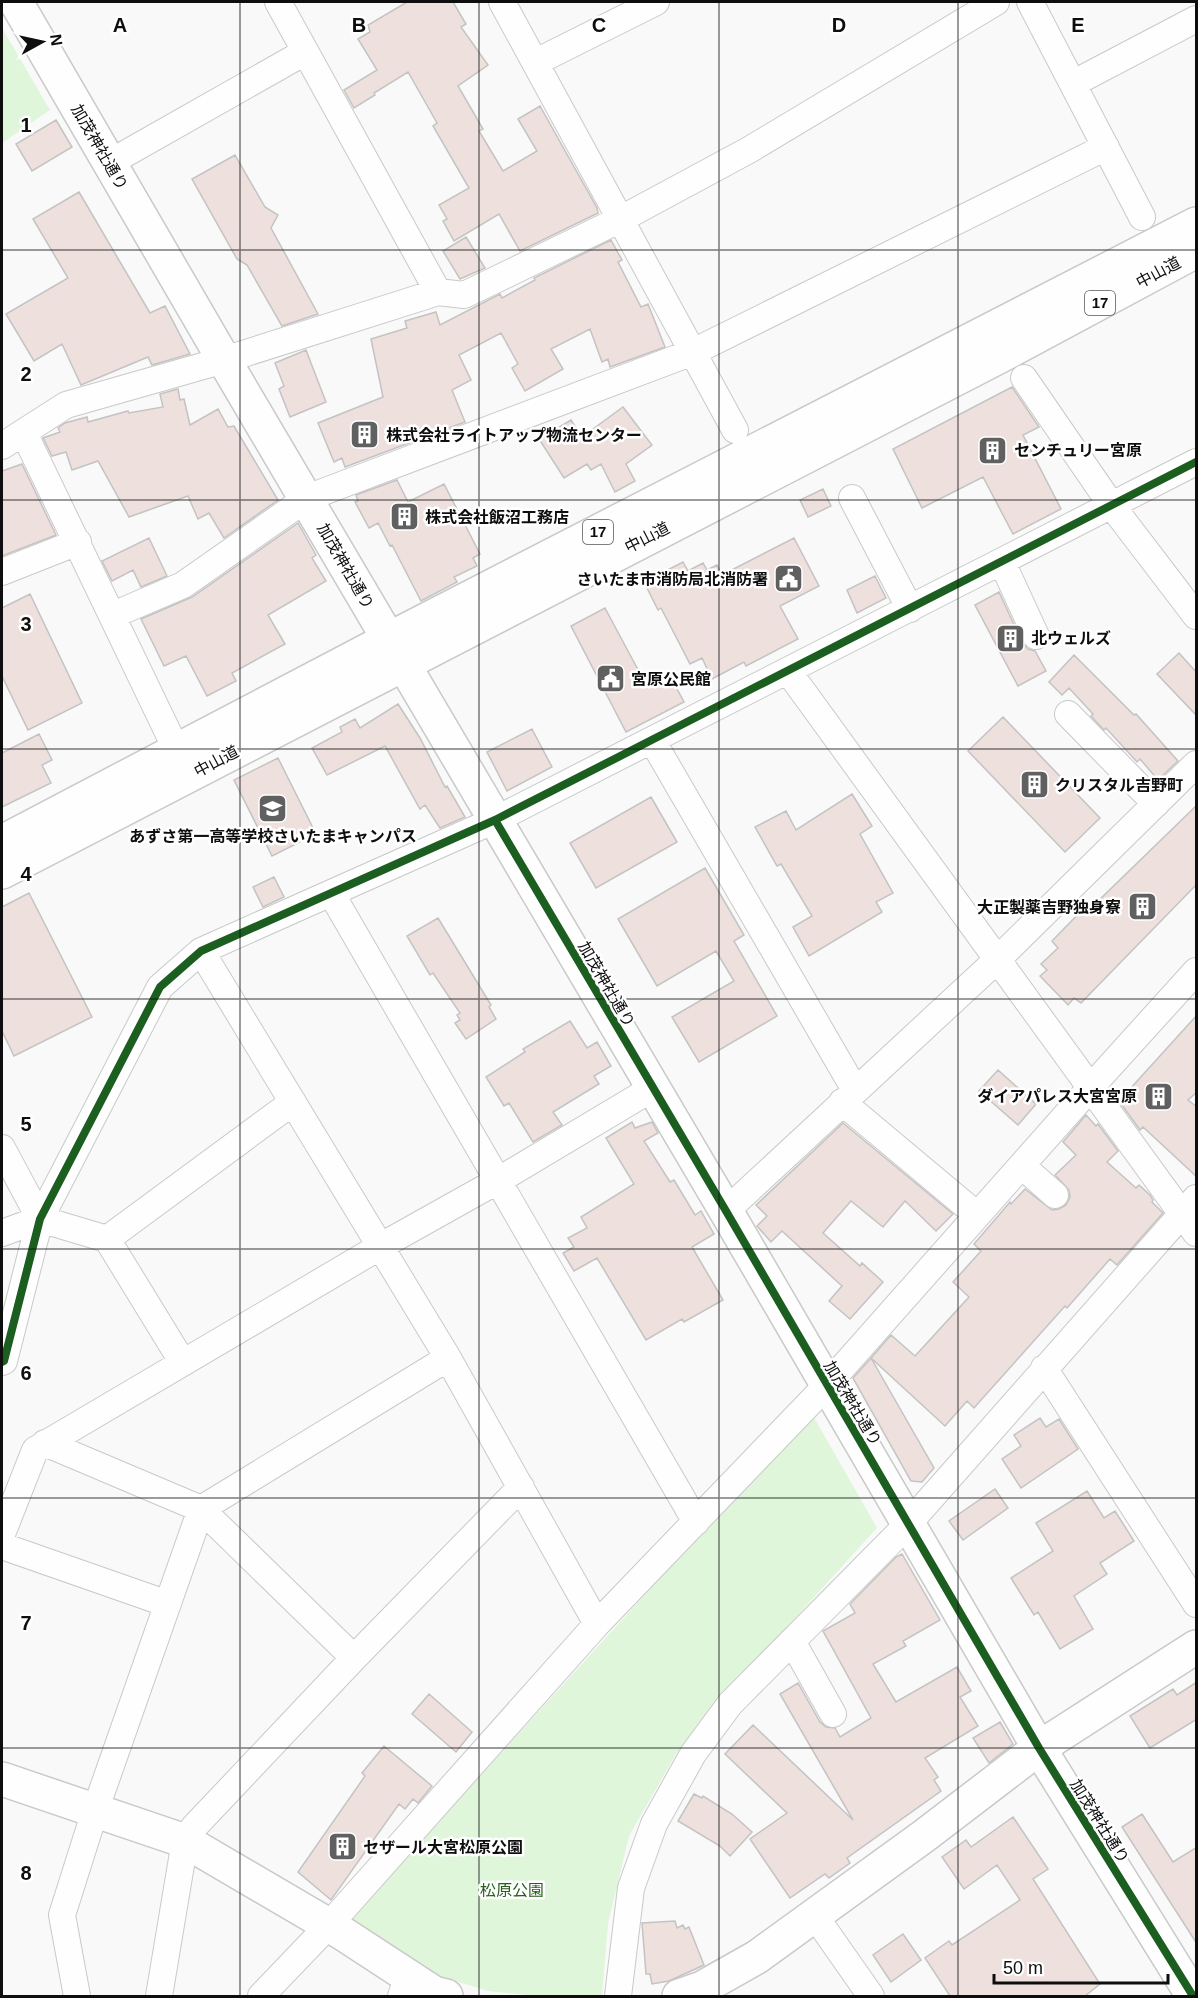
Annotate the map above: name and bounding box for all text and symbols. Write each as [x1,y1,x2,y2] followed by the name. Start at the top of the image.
[12,12,72,72] north arrow
[113,14,127,36] text: A
[352,14,366,36] text: B
[592,14,606,36] text: C
[832,14,846,36] text: D
[1071,14,1085,36] text: E
[47,33,66,47] text: N
[68,101,131,193] street label: 加茂神社通り
[20,114,32,136] text: 1
[1133,254,1183,291] street label: 中山道
[1085,291,1115,315] road number: 17
[20,363,32,385] text: 2
[349,419,381,451] building icon: 株式会社ライトアップ物流センター
[386,426,642,444] place label: 株式会社ライトアップ物流センター
[977,434,1009,466] building icon: センチュリー宮原
[1014,442,1142,459] place label: センチュリー宮原
[388,501,420,533] building icon: 株式会社飯沼工務店
[425,508,569,526] place label: 株式会社飯沼工務店
[622,519,672,556] street label: 中山道
[314,520,377,612] street label: 加茂神社通り
[583,520,613,544] road number: 17
[773,563,805,595] public building icon: さいたま市消防局北消防署
[576,571,768,588] place label: さいたま市消防局北消防署
[20,613,32,635] text: 3
[994,622,1026,654] building icon: 北ウェルズ
[1031,630,1111,647] place label: 北ウェルズ
[594,663,626,695] public building icon: 宮原公民館
[631,671,711,688] place label: 宮原公民館
[191,743,241,780] street label: 中山道
[1018,769,1050,801] building icon: クリスタル吉野町
[1055,777,1183,794] place label: クリスタル吉野町
[257,792,289,824] school or university icon: あずさ第一高等学校さいたまキャンパス
[129,828,417,845] place label: あずさ第一高等学校さいたまキャンパス
[20,863,32,885] text: 4
[1126,891,1158,923] building icon: 大正製薬吉野独身寮
[977,898,1121,916] place label: 大正製薬吉野独身寮
[575,938,638,1030] street label: 加茂神社通り
[1142,1080,1174,1112] building icon: ダイアパレス大宮宮原
[977,1088,1137,1105] place label: ダイアパレス大宮宮原
[20,1113,32,1135] text: 5
[821,1358,885,1449] street label: 加茂神社通り
[20,1362,32,1384] text: 6
[20,1612,32,1634] text: 7
[1067,1776,1132,1866] street label: 加茂神社通り
[326,1831,358,1863] building icon: セザール大宮松原公園
[363,1839,523,1856] place label: セザール大宮松原公園
[20,1862,32,1884] text: 8
[480,1882,544,1899] park label: 松原公園
[994,1947,1168,1985] scale bar
[1003,1958,1043,1978] text: 50 m

